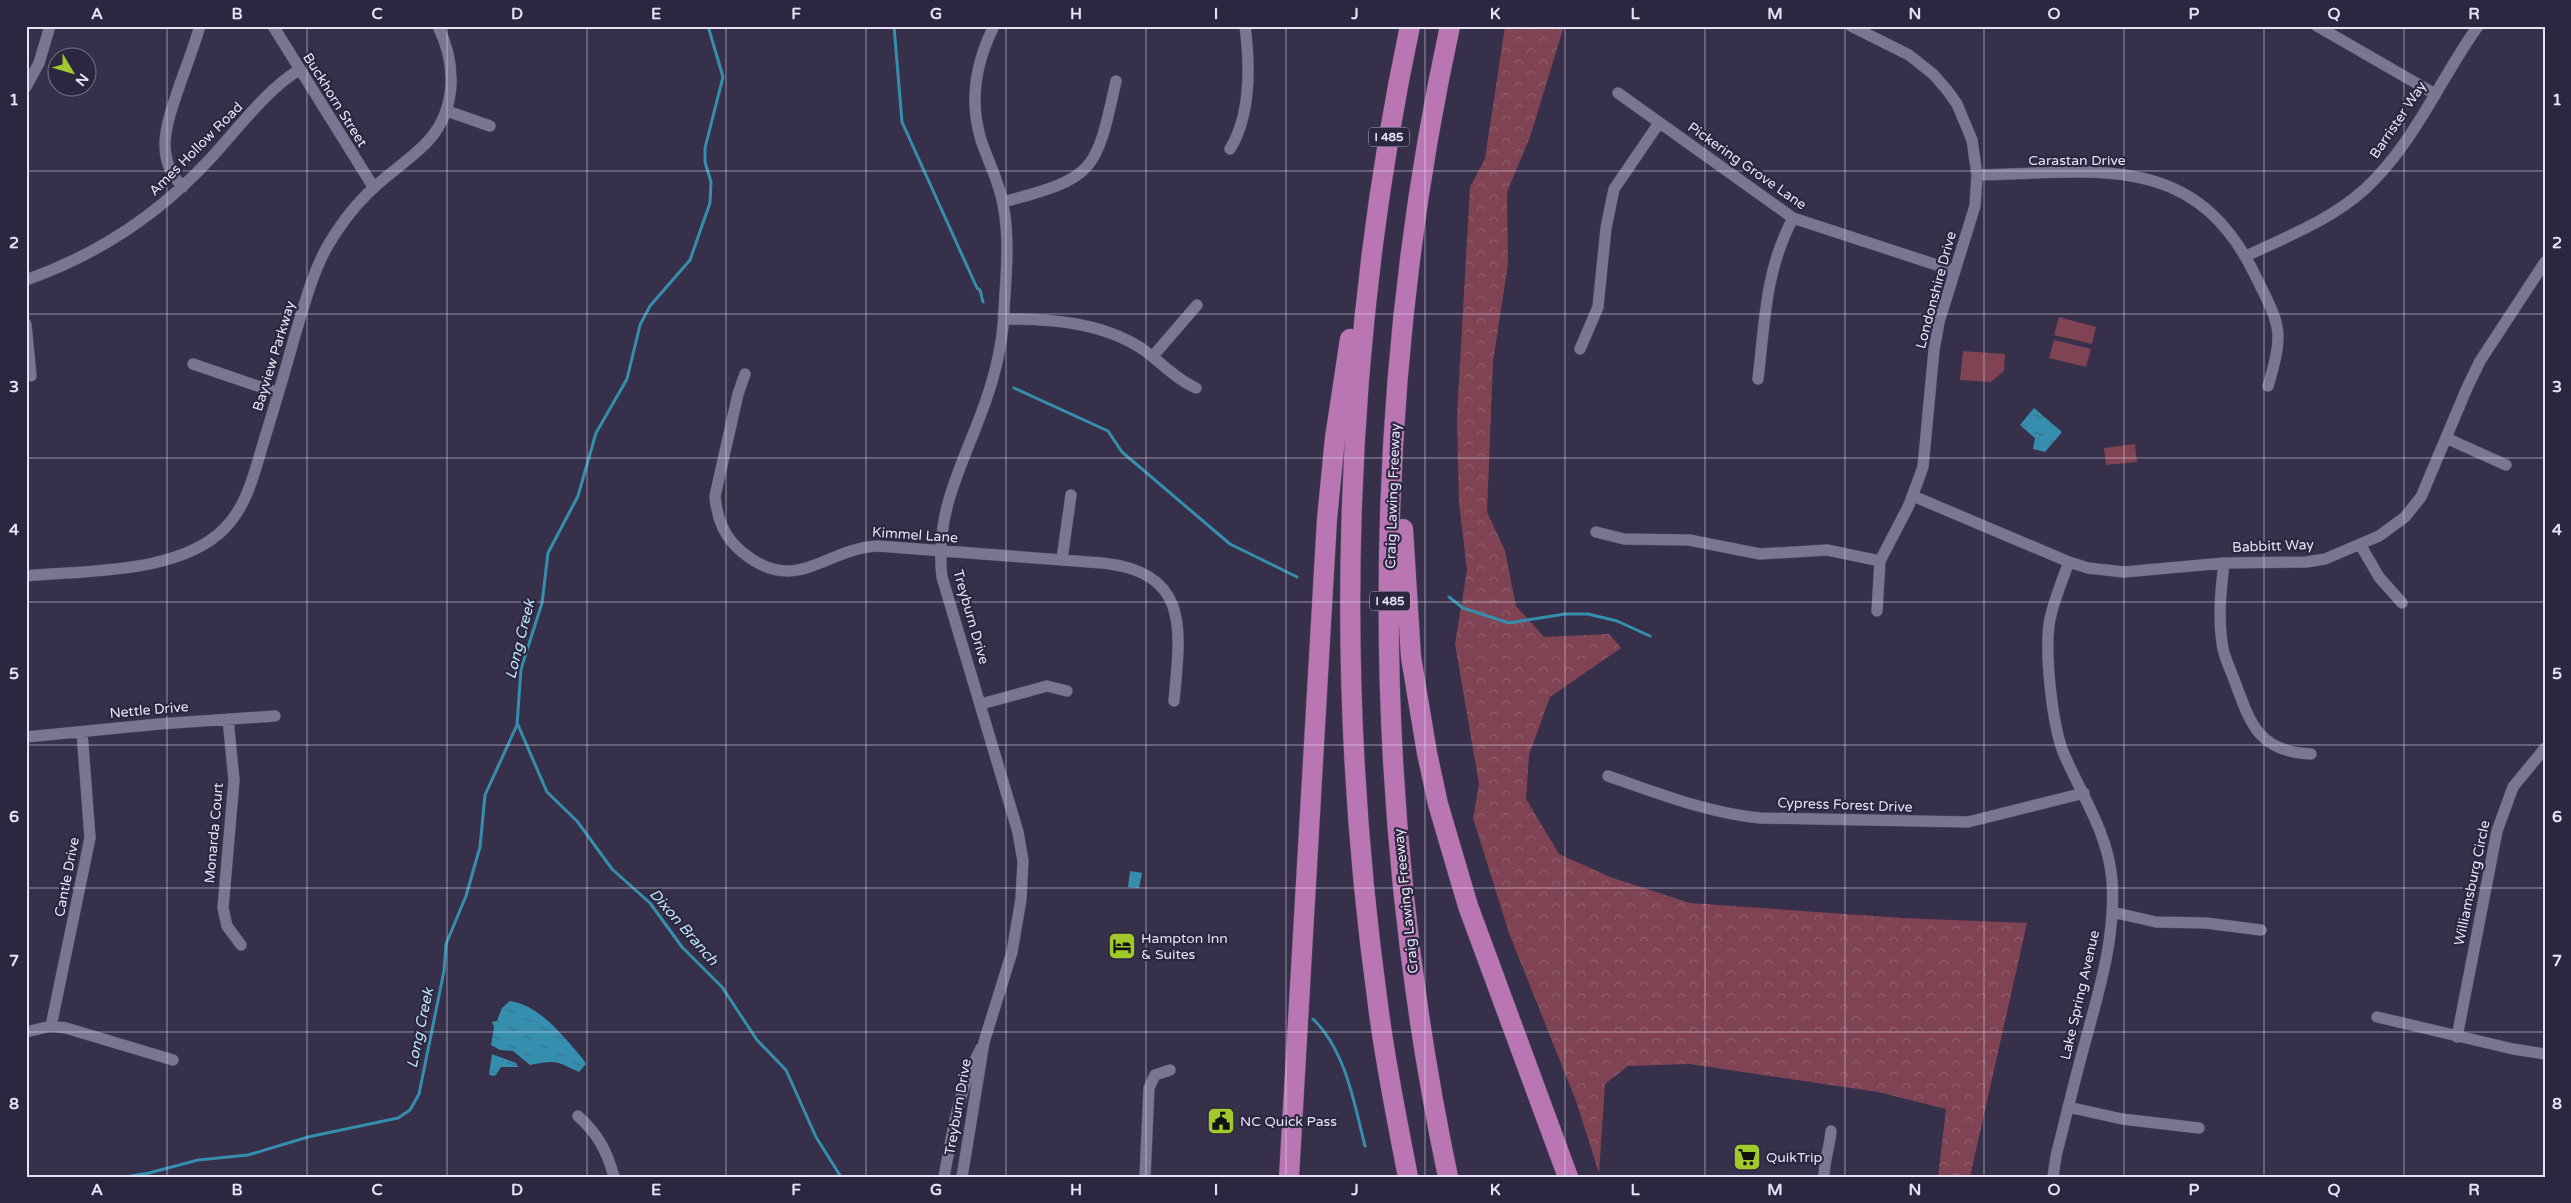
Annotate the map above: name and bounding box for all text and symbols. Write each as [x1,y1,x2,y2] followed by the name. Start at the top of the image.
[91,4,103,24] text: A
[231,4,243,24] text: B
[371,4,383,24] text: C
[511,4,523,24] text: D
[651,4,661,24] text: E
[791,4,801,24] text: F
[930,4,942,24] text: G
[1070,4,1082,24] text: H
[1214,4,1218,24] text: I
[1350,4,1359,24] text: J
[1490,4,1501,24] text: K
[1630,4,1640,24] text: L
[1767,4,1783,24] text: M
[1909,4,1921,24] text: N
[2048,4,2061,24] text: O
[2189,4,2200,24] text: P
[2328,4,2341,24] text: Q
[2468,4,2480,24] text: R
[48,48,98,98] north arrow
[299,50,371,151] street label: Buckhorn Street
[72,70,92,89] text: N
[2366,78,2430,162] street label: Barrister Way
[9,90,19,110] text: 1
[2552,90,2562,110] text: 1
[146,99,246,199] street label: Ames Hollow Road
[1684,119,1810,213] street label: Pickering Grove Lane
[1369,128,1409,146] road number: I 485
[2028,152,2126,169] street label: Carastan Drive
[1912,229,1960,351] street label: Londonshire Drive
[9,233,19,253] text: 2
[2552,233,2562,253] text: 2
[249,298,299,413] street label: Bayview Parkway
[9,377,19,397] text: 3
[2552,377,2562,397] text: 3
[1382,423,1404,569] street label: Craig Lawing Freeway
[9,520,19,540] text: 4
[2552,520,2562,540] text: 4
[872,524,959,546] street label: Kimmel Lane
[2232,536,2315,556] street label: Babbitt Way
[949,568,993,666] street label: Treyburn Drive
[1370,592,1410,610] road number: I 485
[501,596,539,681] water label: Long Creek
[9,664,19,684] text: 5
[2552,664,2562,684] text: 5
[109,698,189,722] street label: Nettle Drive
[201,781,227,884] street label: Monarda Court
[1777,794,1913,816] street label: Cypress Forest Drive
[9,807,19,827] text: 6
[2552,807,2562,827] text: 6
[2450,819,2494,947] street label: Williamsburg Circle
[1390,827,1422,974] street label: Craig Lawing Freeway
[51,836,83,918] street label: Cantle Drive
[646,885,723,970] water label: Dixon Branch
[2057,929,2103,1061] street label: Lake Spring Avenue
[1141,930,1228,963] place label: Hampton Inn & Suites
[1107,931,1137,961] hotel icon: Hampton Inn & Suites
[9,951,19,971] text: 7
[2552,951,2562,971] text: 7
[403,985,438,1070] water label: Long Creek
[941,1057,975,1157] street label: Treyburn Drive
[9,1094,19,1114] text: 8
[2552,1094,2562,1114] text: 8
[1206,1106,1236,1136] public building icon: NC Quick Pass
[1240,1113,1337,1130] place label: NC Quick Pass
[1732,1142,1762,1172] supermarket icon: QuikTrip
[1766,1149,1822,1166] place label: QuikTrip
[91,1180,103,1200] text: A
[231,1180,243,1200] text: B
[371,1180,383,1200] text: C
[511,1180,523,1200] text: D
[651,1180,661,1200] text: E
[791,1180,801,1200] text: F
[930,1180,942,1200] text: G
[1070,1180,1082,1200] text: H
[1214,1180,1218,1200] text: I
[1350,1180,1359,1200] text: J
[1490,1180,1501,1200] text: K
[1630,1180,1640,1200] text: L
[1767,1180,1783,1200] text: M
[1909,1180,1921,1200] text: N
[2048,1180,2061,1200] text: O
[2189,1180,2200,1200] text: P
[2328,1180,2341,1200] text: Q
[2468,1180,2480,1200] text: R

